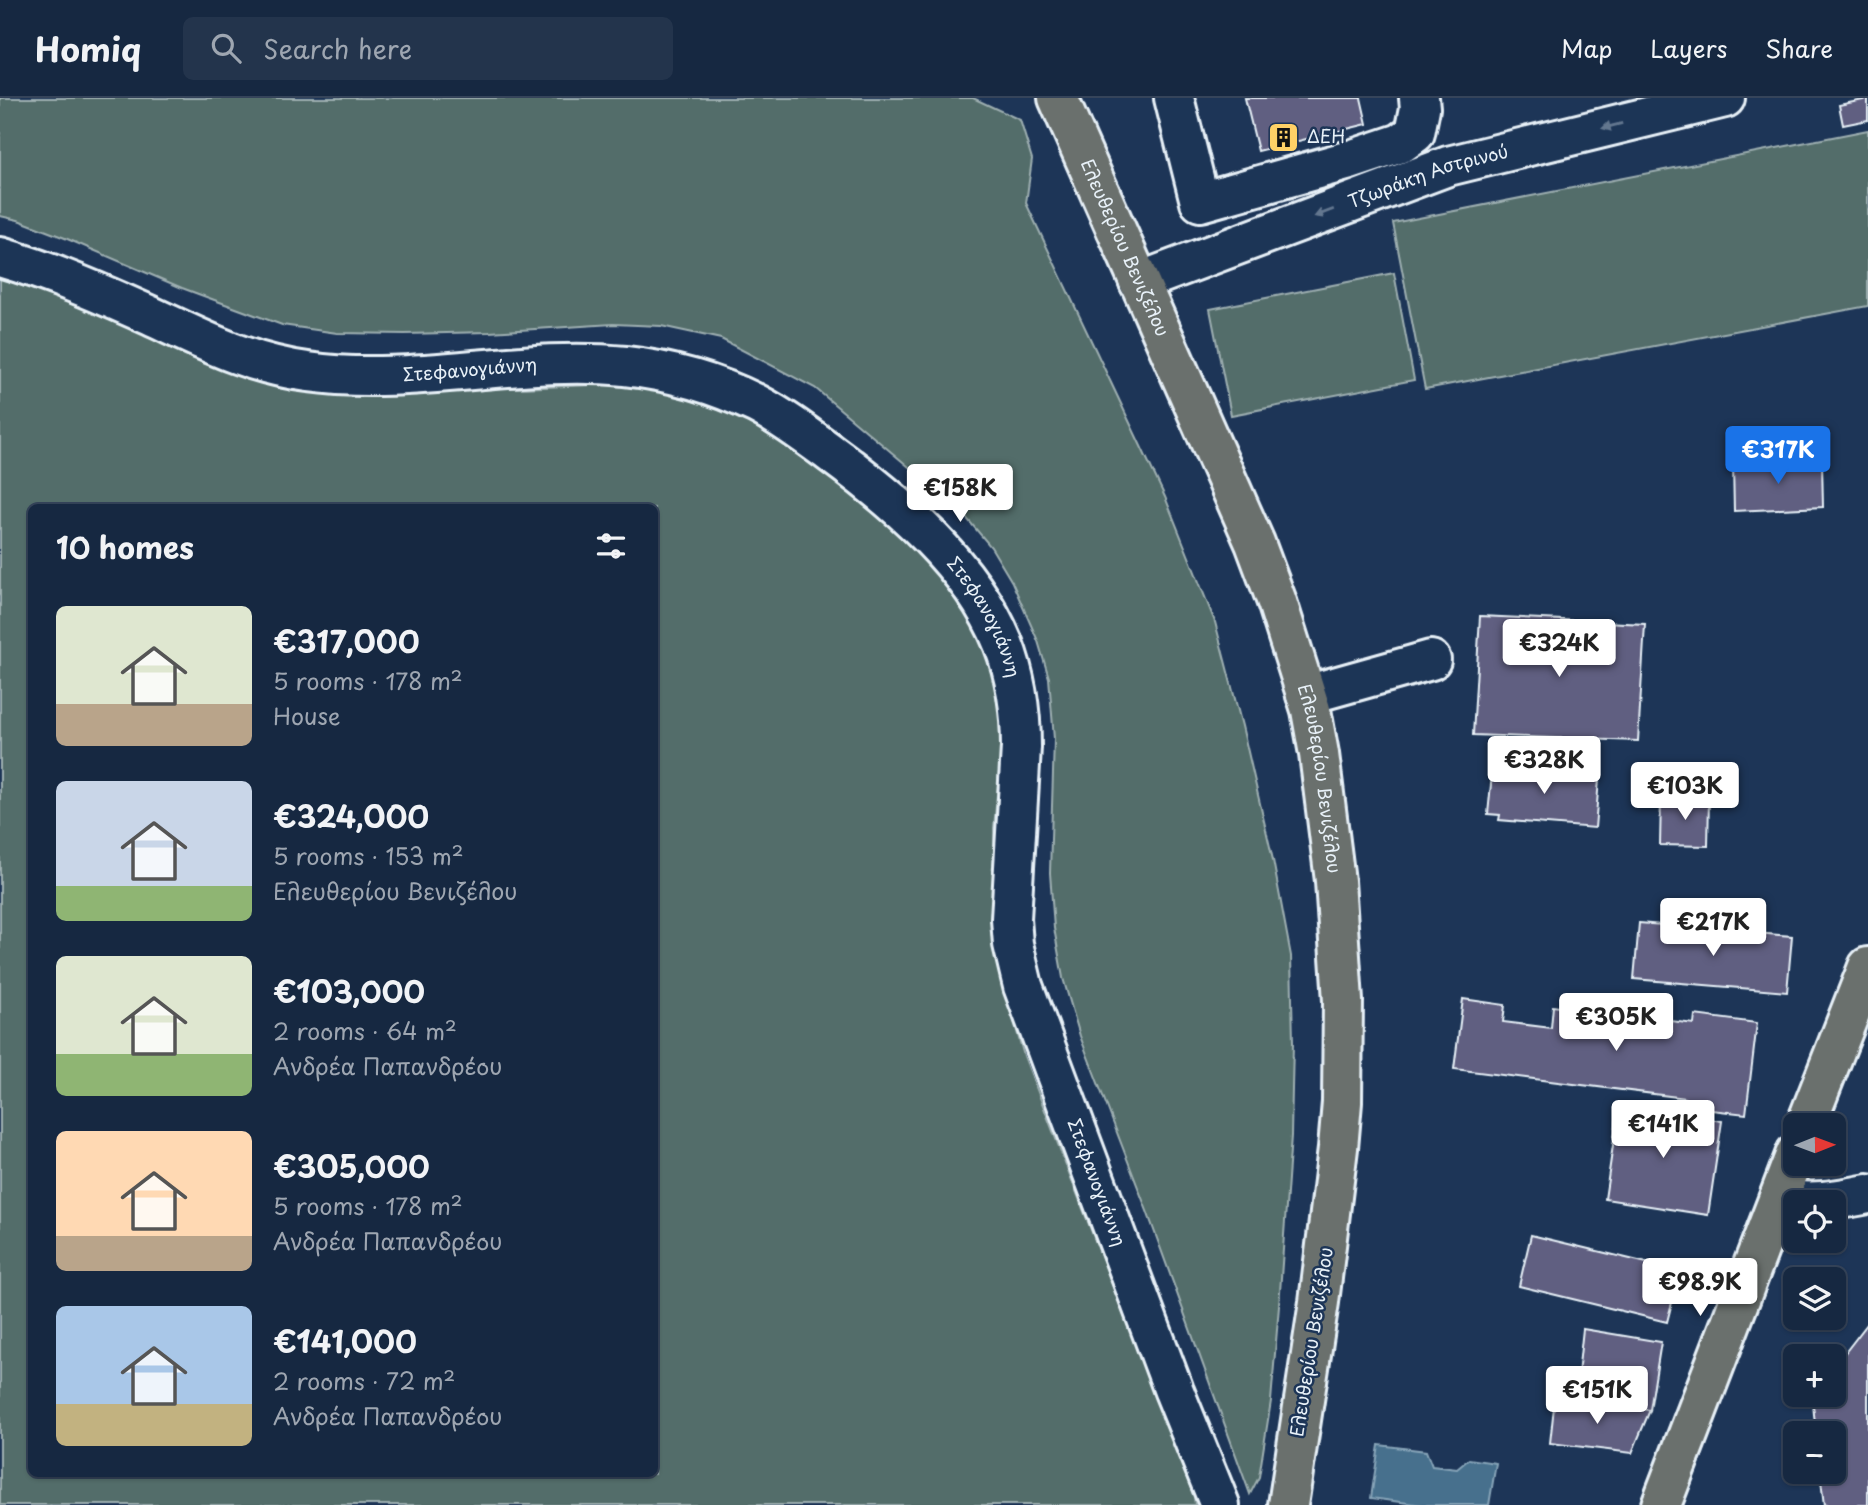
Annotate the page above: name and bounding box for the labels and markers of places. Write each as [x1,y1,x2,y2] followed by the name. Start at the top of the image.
[1267,120,1301,154] building icon: ΔΕΗ
[1307,122,1345,149] place label: ΔΕΗ
[1729,426,1827,486] pin: €317K
[911,464,1009,524] pin: €158K
[1510,620,1608,679] pin: €324K
[1495,736,1593,796] pin: €328K
[1636,762,1734,822] pin: €103K
[1664,898,1762,958] pin: €217K
[1567,993,1665,1053] pin: €305K
[1614,1100,1712,1160] pin: €141K
[1643,1258,1757,1318] pin: €98.9K
[1548,1366,1646,1426] pin: €151K

